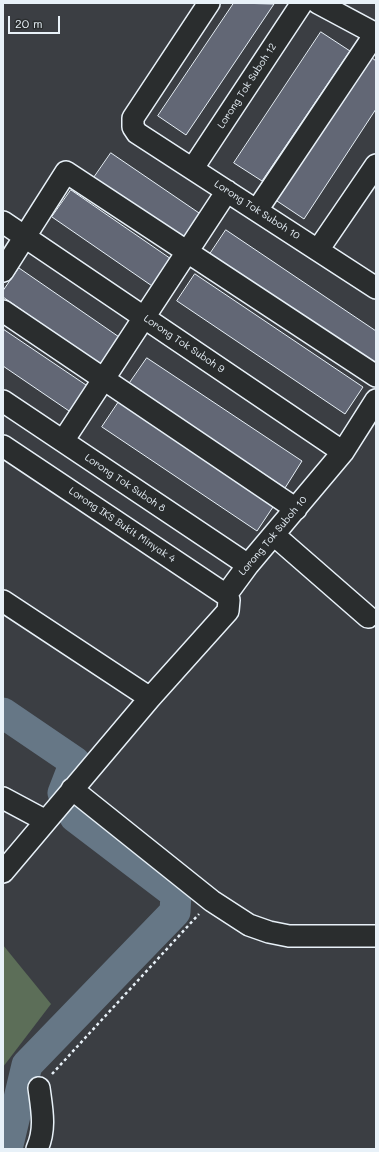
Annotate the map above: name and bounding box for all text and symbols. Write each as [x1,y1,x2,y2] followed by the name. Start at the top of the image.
[10,8,62,34] scale bar
[15,15,43,31] text: 20 m
[215,41,279,131] street label: Lorong Tok Suboh 12
[212,178,302,242] street label: Lorong Tok Suboh 10
[141,313,227,375] street label: Lorong Tok Suboh 9
[82,451,168,515] street label: Lorong Tok Suboh 8
[66,485,178,565] street label: Lorong IKS Bukit Minyak 4
[236,494,310,578] street label: Lorong Tok Suboh 10

